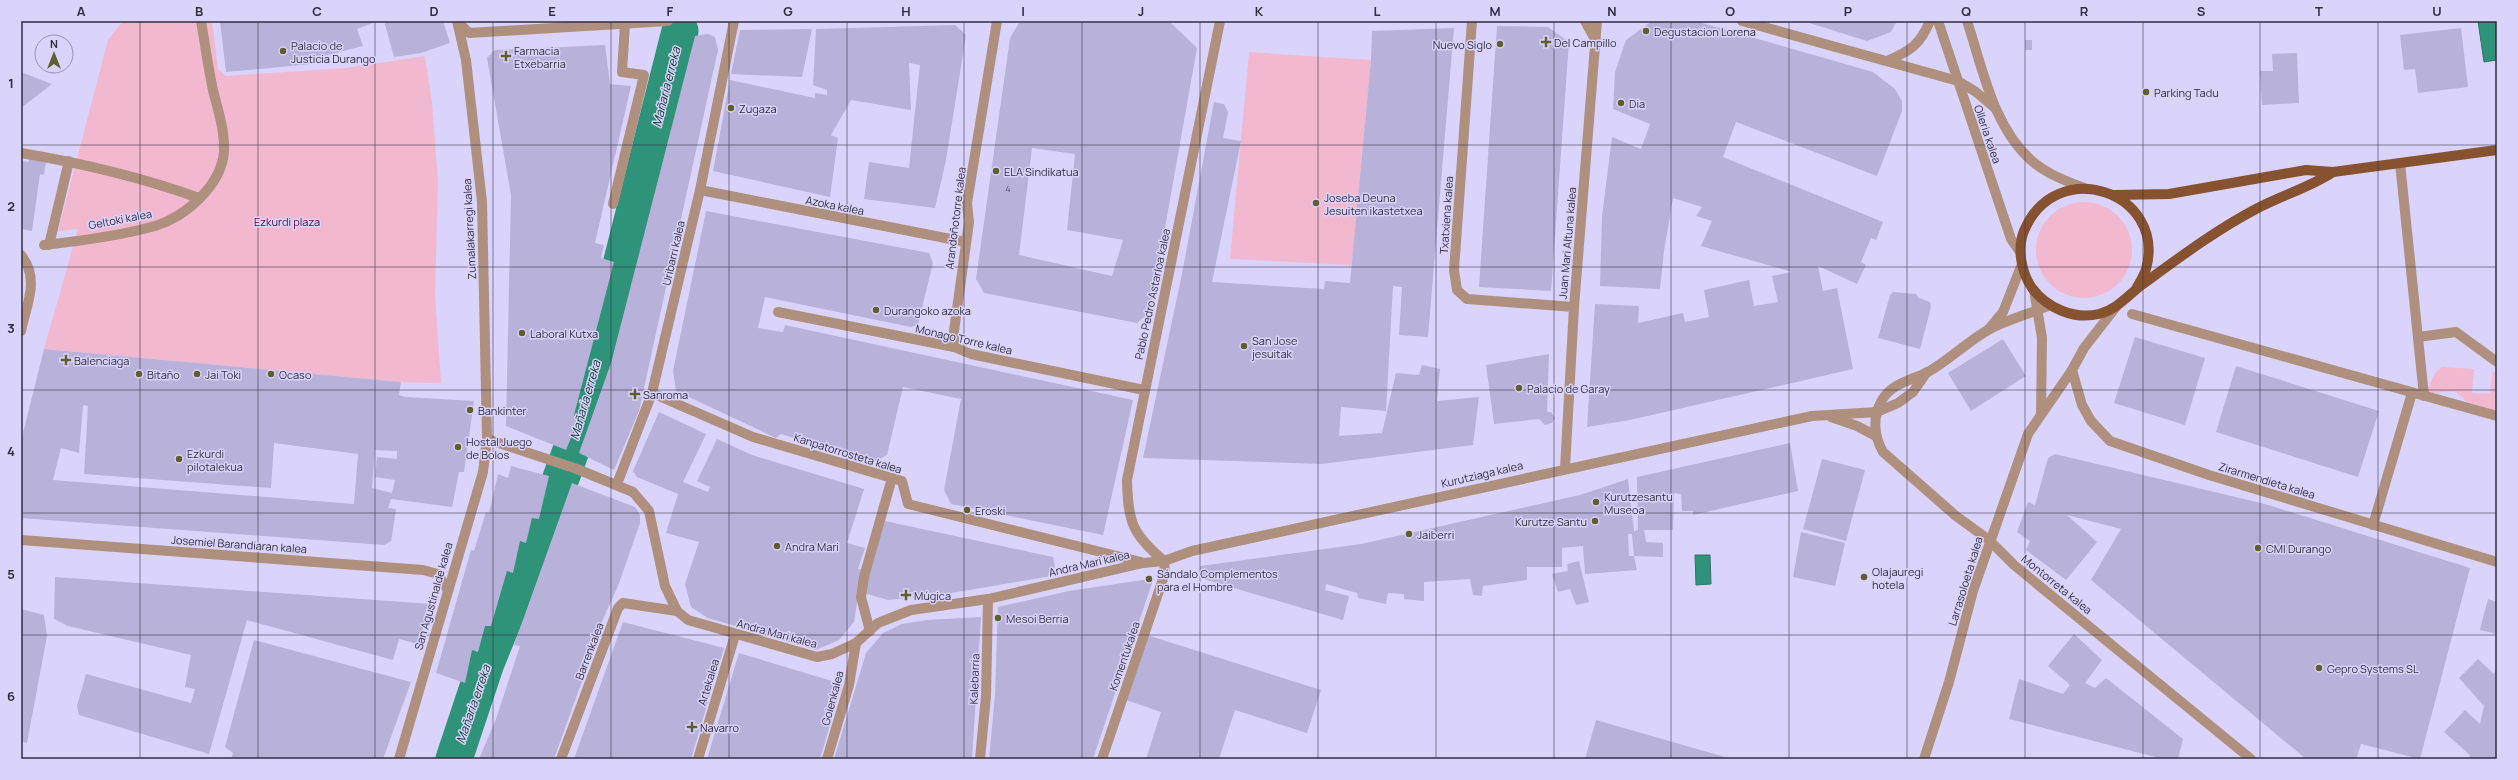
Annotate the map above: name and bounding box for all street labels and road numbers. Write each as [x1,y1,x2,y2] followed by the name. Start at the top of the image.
[1971,103,2005,165] street label: Olleria kalea
[941,166,969,270] street label: Arandoñotorre kalea
[1436,176,1456,254] street label: Txatxiena kalea
[459,178,479,280] street label: Zumalakarregi kalea
[1555,186,1579,300] street label: Juan Mari Altuna kalea
[805,192,865,218] street label: Azoka kalea
[87,206,153,232] street label: Geltoki kalea
[658,219,688,287] street label: Uribarri kalea
[1131,227,1173,361] street label: Pablo Pedro Astarloa kalea
[914,321,1014,357] street label: Monago Torre kalea
[792,429,904,477] street label: Kanpatorrosteta kalea
[1440,457,1524,491] street label: Kurutziaga kalea
[2217,458,2317,502] street label: Zirarmendieta kalea
[171,532,307,556] street label: Josemiel Barandiaran kalea
[1944,535,1986,627] street label: Larrasoloeta kalea
[410,540,456,652] street label: San Agustinalde kalea
[1047,546,1131,580] street label: Andra Mari kalea
[2019,551,2095,617] street label: Montorreta kalea
[735,615,819,651] street label: Andra Mari kalea
[1105,619,1143,693] street label: Komentukalea
[571,620,607,682] street label: Barrenkalea
[966,653,982,705] street label: Kalebarria
[694,657,722,707] street label: Artekalea
[817,669,847,727] street label: Goienkalea

